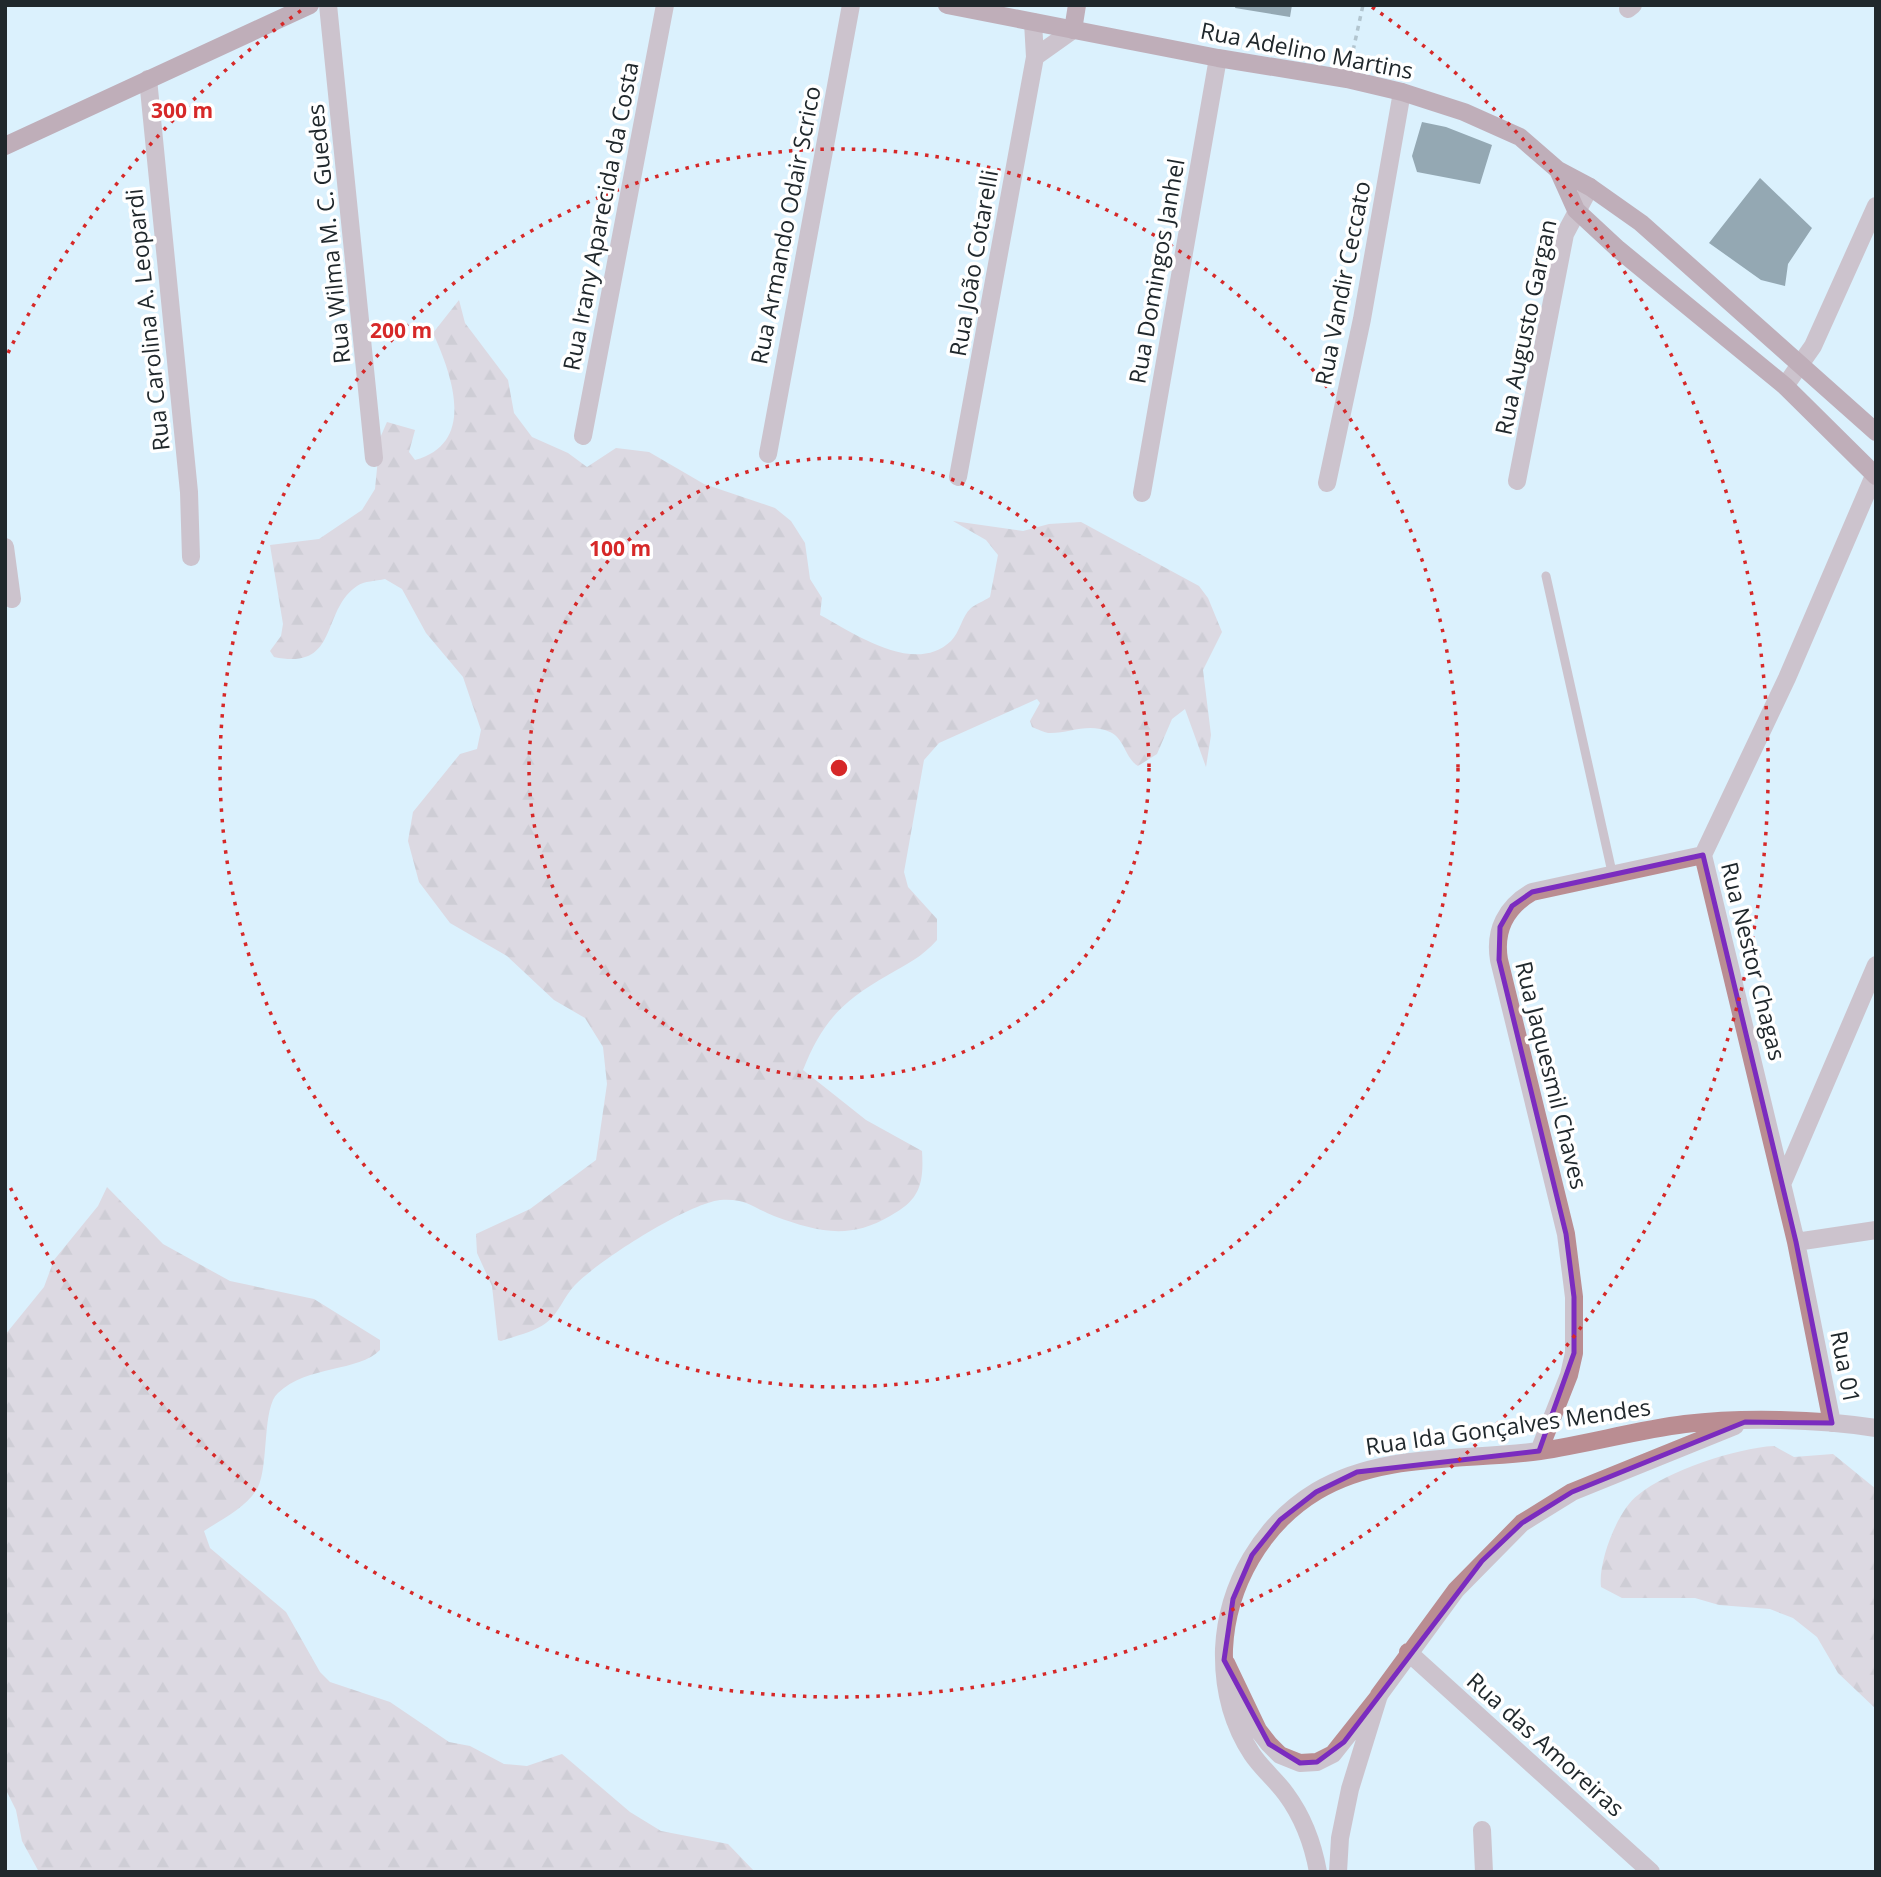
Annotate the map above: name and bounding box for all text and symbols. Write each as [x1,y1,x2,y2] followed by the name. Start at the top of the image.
[1198,14,1416,86] street label: Rua Adelino Martins
[554,59,646,373] street label: Rua Irany Aparecida da Costa
[742,83,828,367] street label: Rua Armando Odair Scrico
[151,96,213,124] text: 300 m
[298,103,358,365] street label: Rua Wilma M. C. Guedes
[1120,156,1192,386] street label: Rua Domingos Janhel
[941,167,1005,359] street label: Rua João Cotarelli
[1307,178,1377,388] street label: Rua Vandir Ceccato
[117,187,177,453] street label: Rua Carolina A. Leopardi
[1487,216,1563,438] street label: Rua Augusto Gargan
[370,316,432,344] text: 200 m
[589,534,651,562] text: 100 m
[827,756,851,780] centre of rings
[1714,859,1794,1063] street label: Rua Nestor Chagas
[1508,958,1596,1192] street label: Rua Jaquesmil Chaves
[1823,1328,1869,1406] street label: Rua 01
[1363,1390,1653,1462] street label: Rua Ida Gonçalves Mendes
[1460,1665,1632,1823] street label: Rua das Amoreiras

